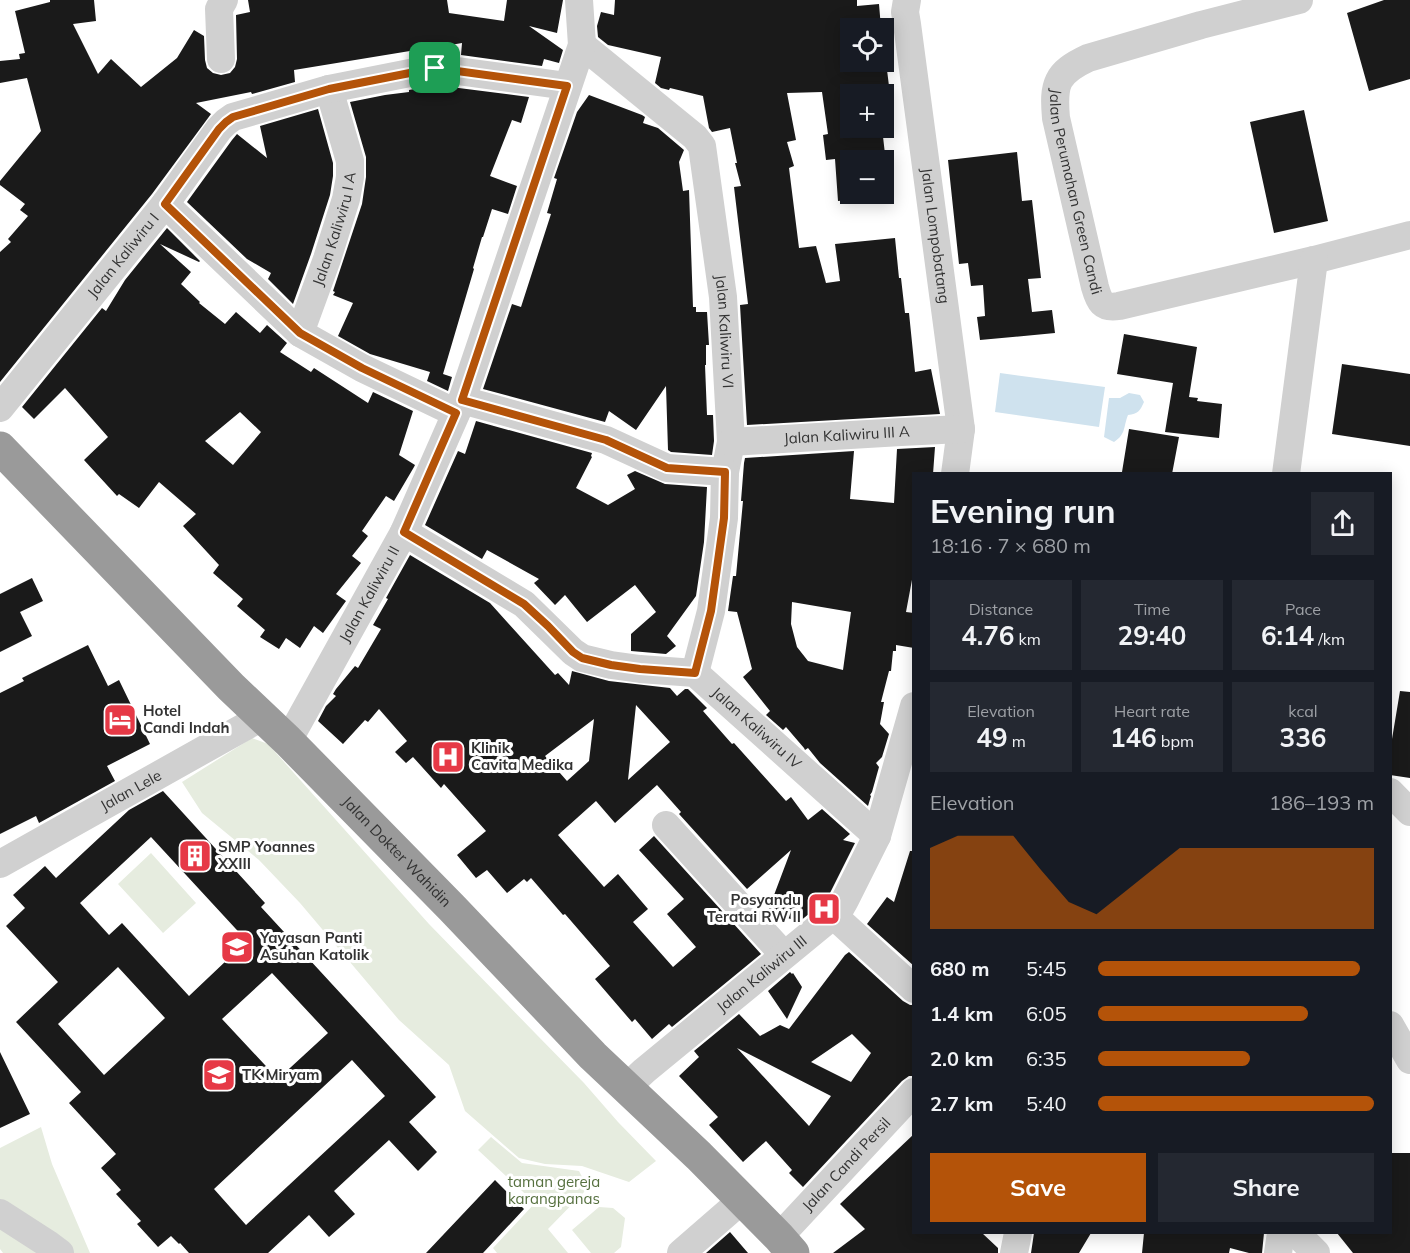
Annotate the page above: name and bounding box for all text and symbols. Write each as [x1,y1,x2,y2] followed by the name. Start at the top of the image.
[840,18,894,204] map controls
[840,18,894,72] button: locate
[409,42,460,93] pin
[418,51,451,84] icon: arrive
[840,84,894,138] button: +
[1046,88,1107,297] street label: Jalan Perumahan Green Candi
[840,150,894,204] button: −
[917,167,954,305] street label: Jalan Lompobatang
[308,170,360,288] street label: Jalan Kaliwiru I A
[83,209,163,302] street label: Jalan Kaliwiru I
[711,273,738,389] street label: Jalan Kaliwiru VI
[783,422,910,448] street label: Jalan Kaliwiru III A
[930,490,1116,531] text: Evening run
[1311,492,1374,555] button: share
[930,533,1091,558] text: 18:16 · 7 × 680 m
[335,542,403,645] street label: Jalan Kaliwiru II
[969,599,1033,619] text: Distance
[1134,599,1170,619] text: Time
[1285,599,1321,619] text: Pace
[961,619,1014,652] text: 4.76
[1118,619,1186,652] text: 29:40
[1261,619,1314,652] text: 6:14
[1014,629,1041,649] text: km
[1314,629,1345,649] text: /km
[708,682,806,773] street label: Jalan Kaliwiru IV
[143,701,230,737] place label: Hotel Candi Indah
[967,701,1035,721] text: Elevation
[1114,701,1190,721] text: Heart rate
[1288,701,1318,721] text: kcal
[102,702,138,738] hotel icon: Hotel Candi Indah
[976,721,1007,754] text: 49
[1110,721,1157,754] text: 146
[1280,721,1326,754] text: 336
[1007,731,1026,751] text: m
[1157,731,1194,751] text: bpm
[471,738,573,774] place label: Klinik Cavita Medika
[430,739,466,775] hospital icon: Klinik Cavita Medika
[97,765,165,815] street label: Jalan Lele
[930,790,1015,815] text: Elevation
[1269,790,1374,815] text: 186–193 m
[338,792,456,911] street label: Jalan Dokter Wahidin
[217,837,315,873] place label: SMP Yoannes XXIII
[177,838,213,874] building icon: SMP Yoannes XXIII
[707,890,801,926] place label: Posyandu Teratai RW II
[806,891,842,927] hospital icon: Posyandu Teratai RW II
[259,928,370,964] place label: Yayasan Panti Asuhan Katolik
[219,929,255,965] school or university icon: Yayasan Panti Asuhan Katolik
[713,931,811,1016] street label: Jalan Kaliwiru III
[930,956,989,981] text: 680 m
[1026,956,1067,981] text: 5:45
[930,1001,993,1026] text: 1.4 km
[1026,1001,1067,1026] text: 6:05
[930,1046,993,1071] text: 2.0 km
[1026,1046,1067,1071] text: 6:35
[201,1057,237,1093] school or university icon: TK Miryam
[242,1065,319,1084] place label: TK Miryam
[930,1091,993,1116] text: 2.7 km
[1026,1091,1067,1116] text: 5:40
[798,1113,894,1215] street label: Jalan Candi Persil
[930,1153,1146,1222] button: Save
[1158,1153,1374,1222] button: Share
[508,1172,600,1208] park label: taman gereja karangpanas

